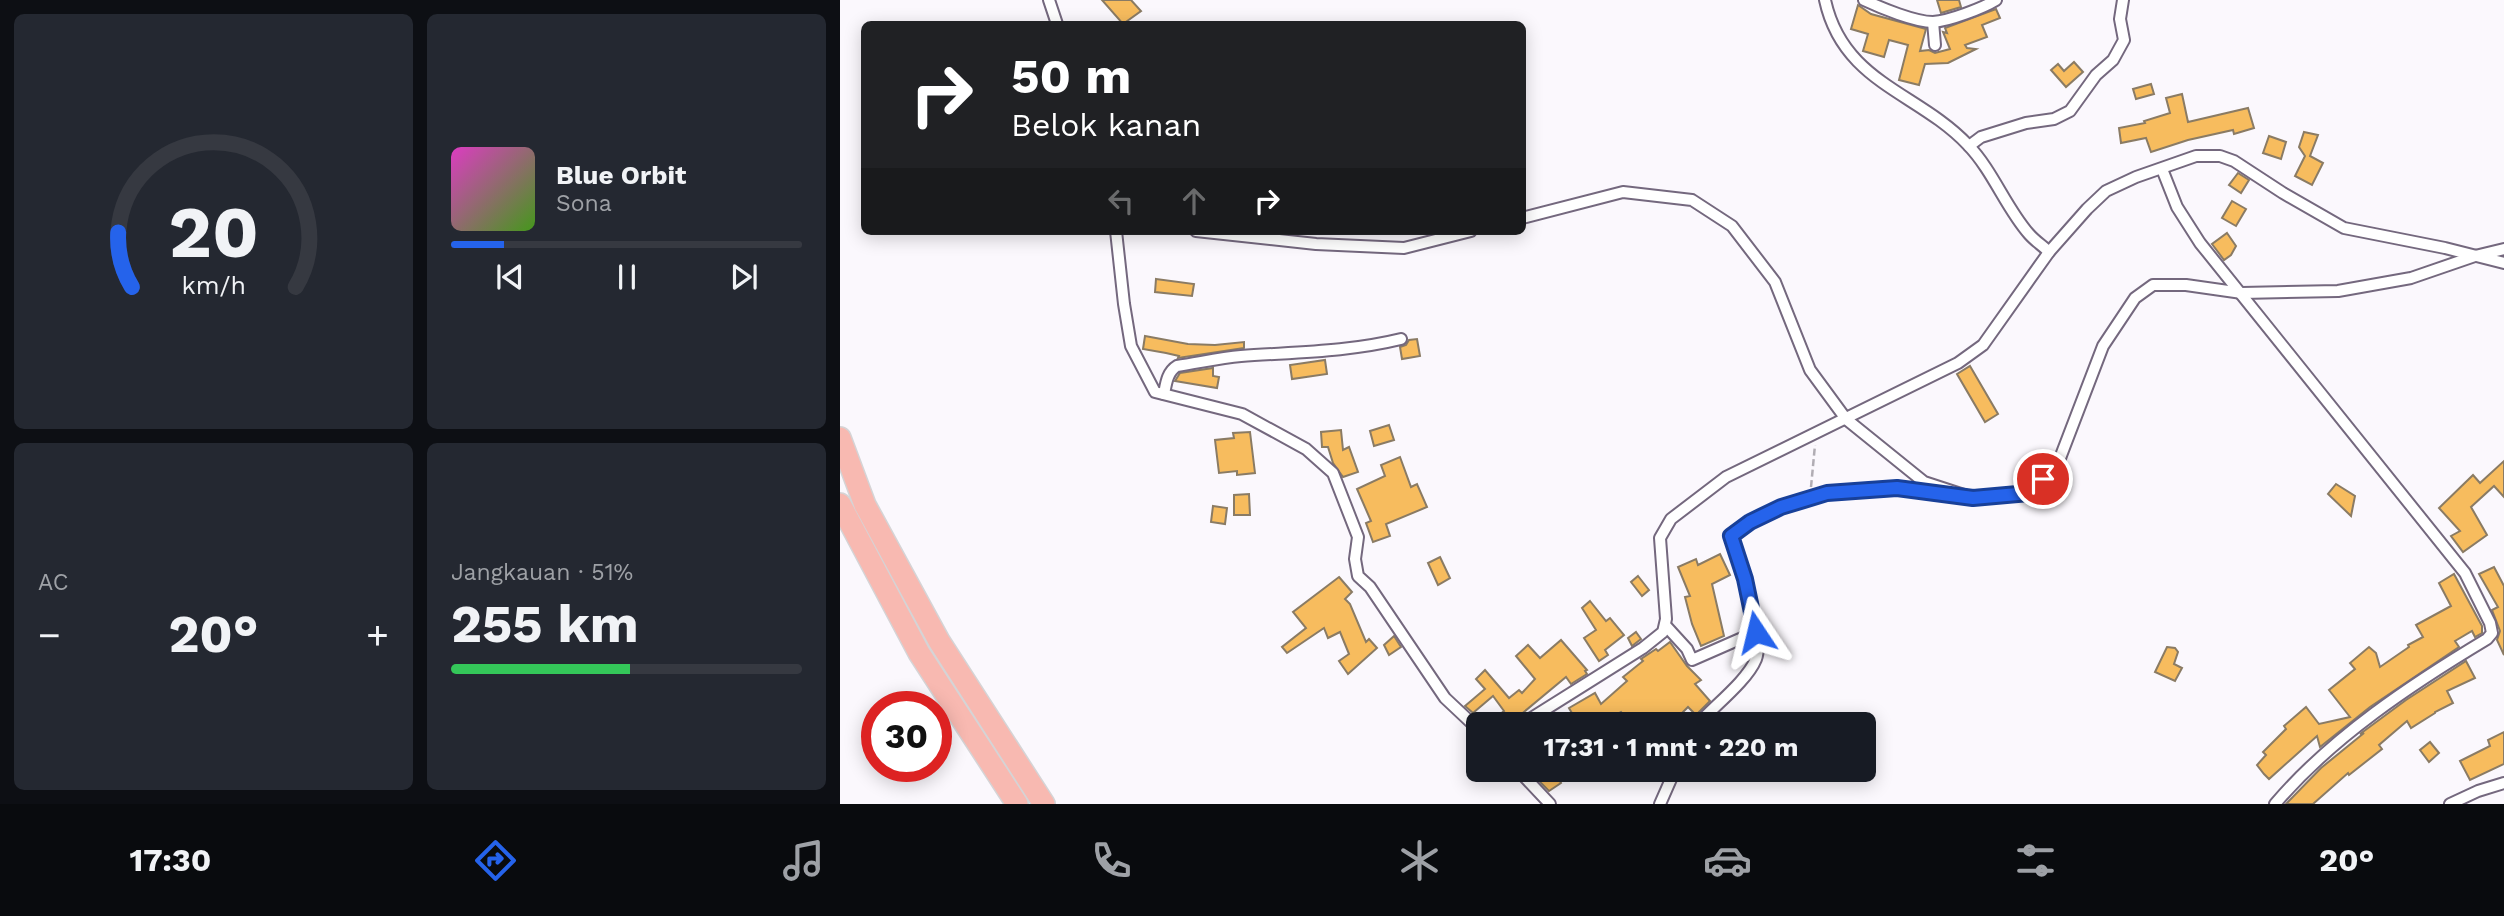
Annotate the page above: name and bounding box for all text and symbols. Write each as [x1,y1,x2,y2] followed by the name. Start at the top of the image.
[1011,47,1131,105] text: 50 m
[896,49,987,140] icon: right
[1011,106,1201,144] text: Belok kanan
[556,160,686,190] text: Blue Orbit
[1102,182,1140,220] icon: left
[1175,182,1213,220] icon: ahead
[1248,182,1286,220] icon: right
[168,190,259,276] text: 20
[556,190,612,217] text: Sona
[491,258,529,296] icon: previous
[608,258,646,296] icon: pause
[725,258,763,296] icon: next
[181,271,246,300] text: km/h
[2013,449,2073,509] pin
[2024,460,2062,498] icon: arrive
[451,559,633,586] text: Jangkauan · 51%
[38,569,68,596] text: AC
[451,594,639,655] text: 255 km
[1719,595,1793,669] position arrow
[168,604,259,665] text: 20°
[38,613,61,657] text: −
[366,613,389,657] text: +
[861,691,952,782] speed limit sign: 30
[1544,732,1798,762] text: 17:31 · 1 mnt · 220 m
[471,836,520,885] icon: directions
[779,836,828,885] icon: music
[1087,836,1136,885] icon: phone
[1395,836,1444,885] icon: climate
[1703,836,1752,885] icon: car
[2011,836,2060,885] icon: filters
[130,841,211,879] text: 17:30
[2319,841,2374,879] text: 20°

